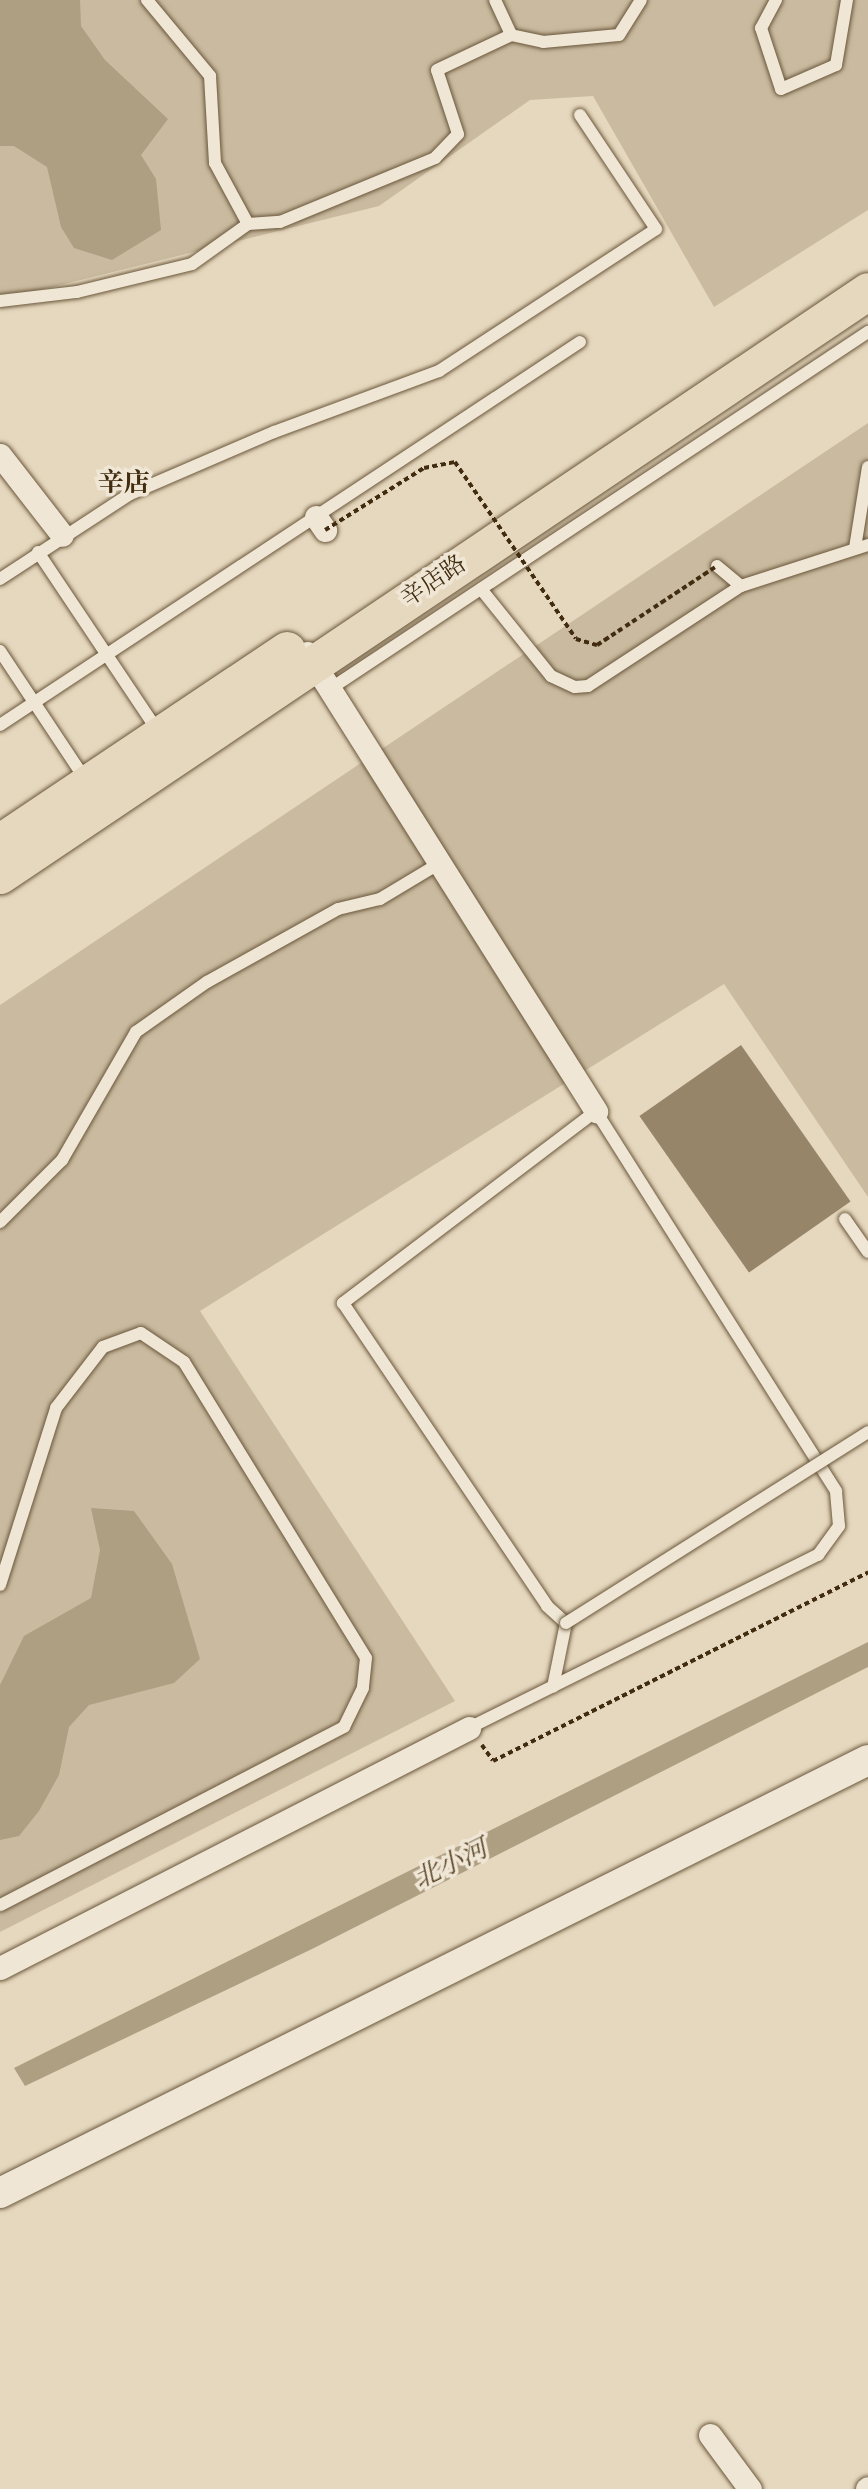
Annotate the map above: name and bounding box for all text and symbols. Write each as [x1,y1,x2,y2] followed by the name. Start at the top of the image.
[98,468,150,500] district label: 辛店
[396,550,472,614] street label: 辛店路
[409,1834,493,1896] water label: 北小河

